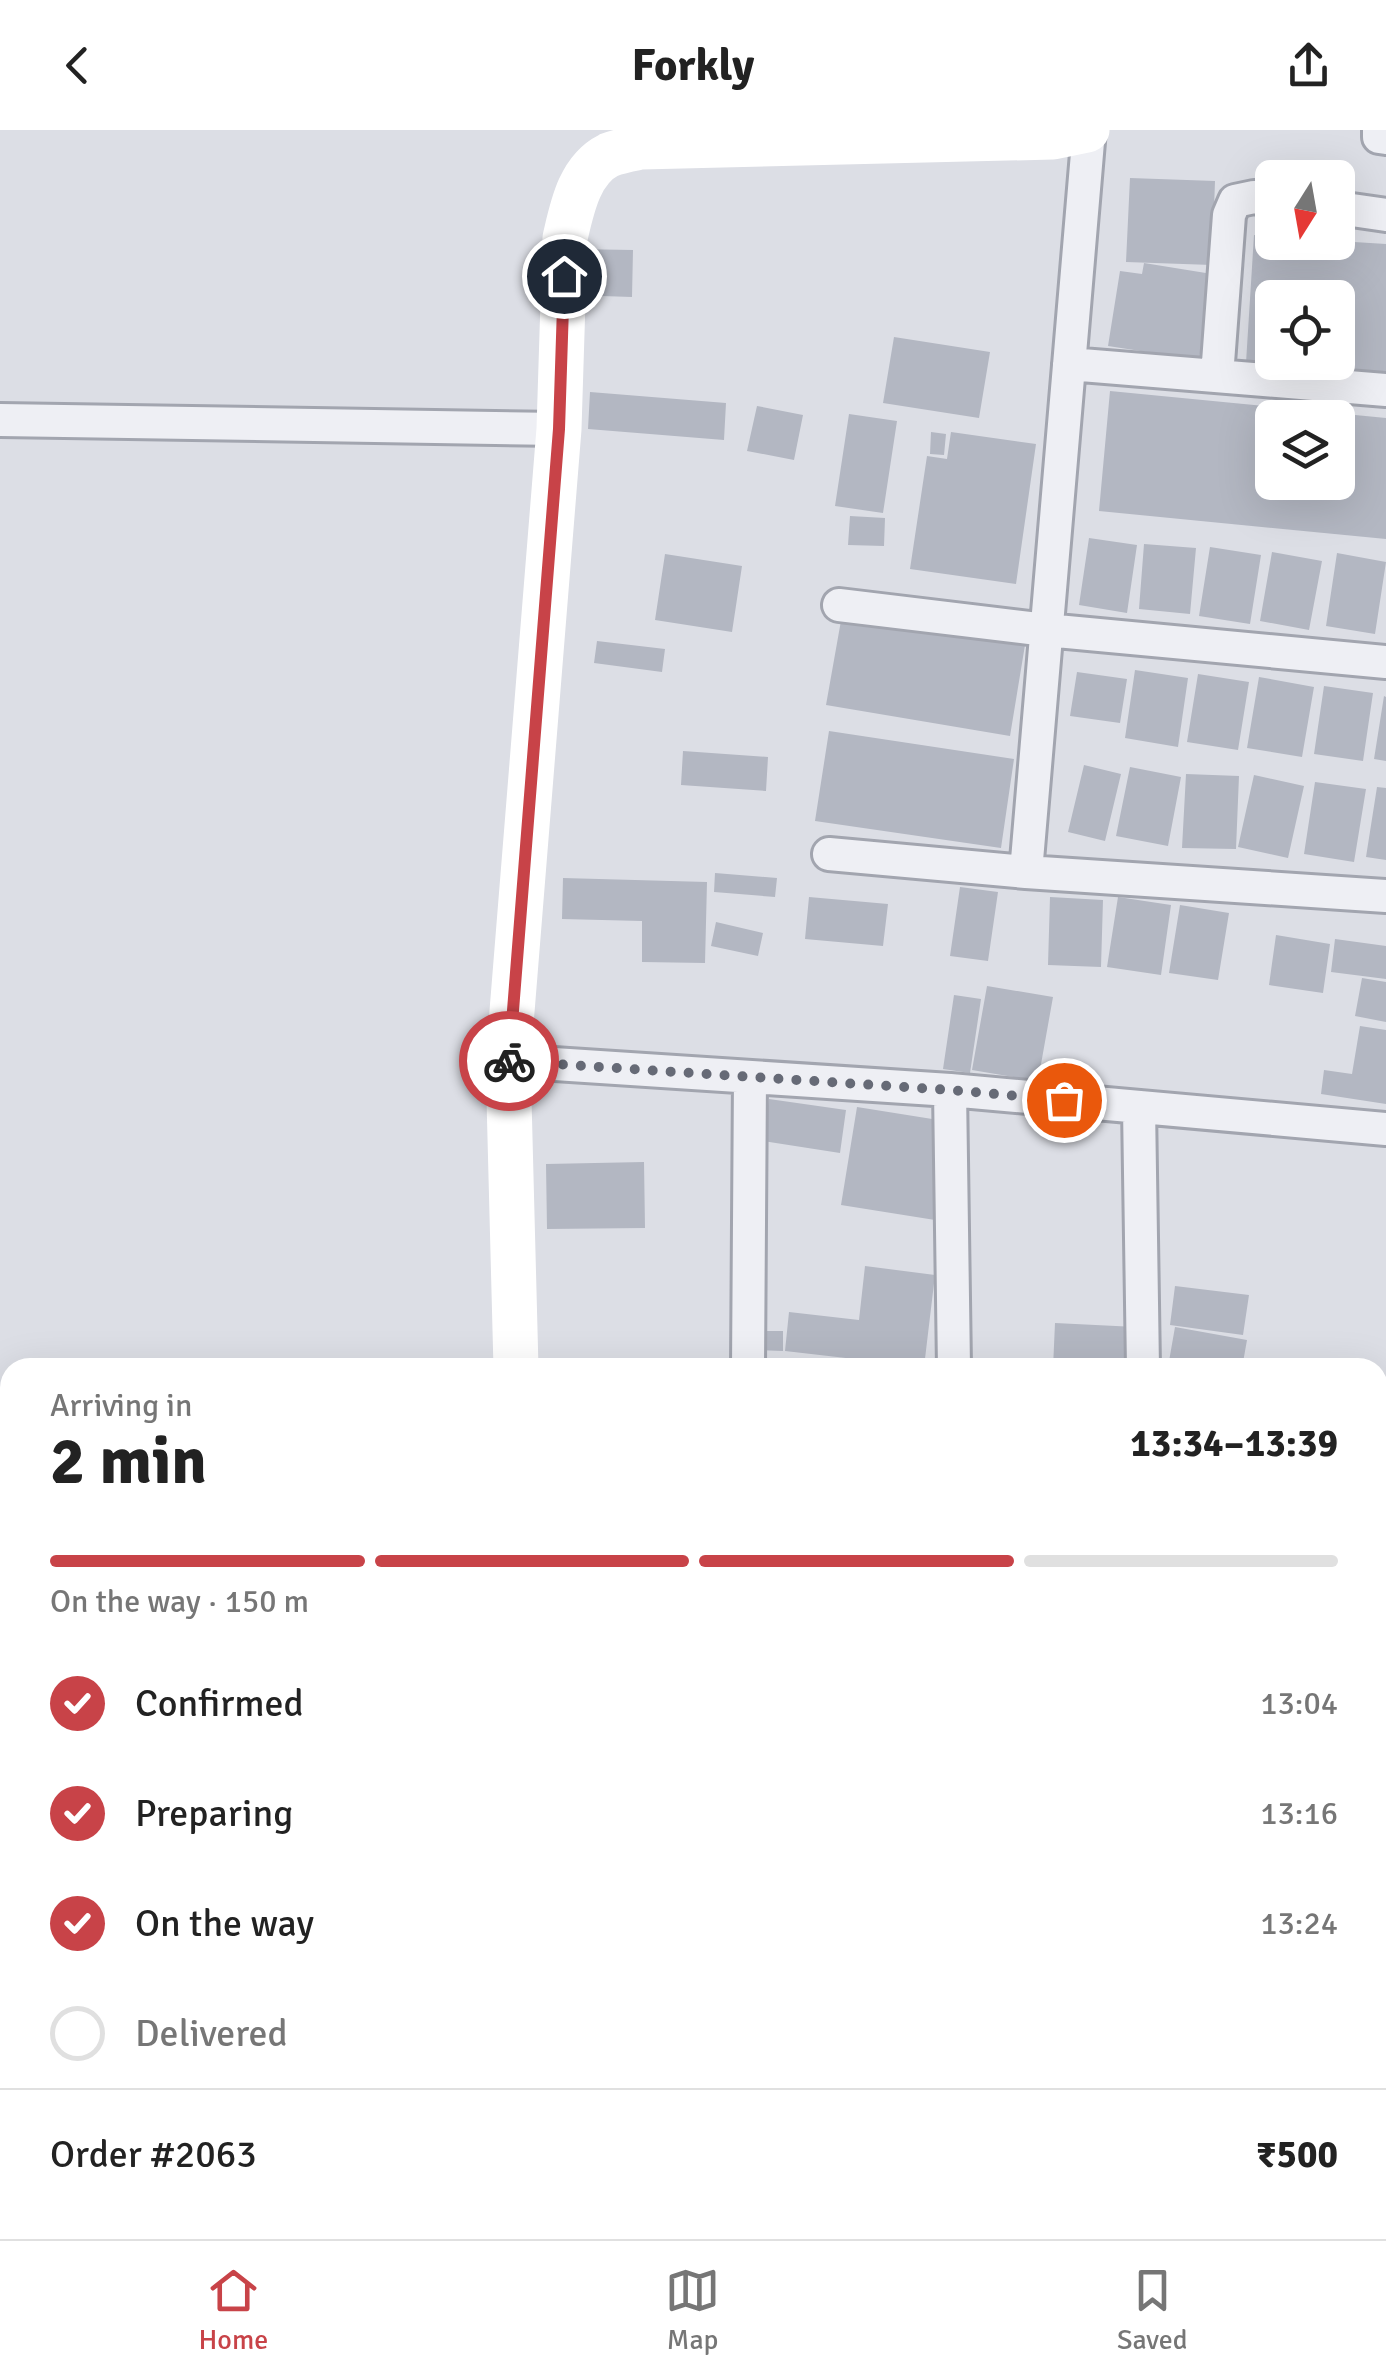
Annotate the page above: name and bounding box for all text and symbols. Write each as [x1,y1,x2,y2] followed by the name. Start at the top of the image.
[50,38,105,93] icon: back
[632,38,754,93] text: Forkly
[1281,38,1336,93] icon: share
[1255,160,1355,260] north arrow
[1255,160,1355,500] map controls
[522,234,607,319] pin
[537,249,592,304] icon: home
[1255,280,1355,380] button: locate
[1255,400,1355,500] button: layers
[459,1011,559,1111] courier
[482,1034,537,1089] icon: bike
[1022,1058,1107,1143] pin
[1037,1073,1092,1128] icon: bag
[50,1386,192,1425] text: Arriving in
[1130,1420,1338,1467] text: 13:34–13:39
[50,1422,207,1502] text: 2 min
[50,1582,309,1621] text: On the way · 150 m
[50,1676,105,1731] icon: check
[135,1680,304,1727] text: Confirmed
[1260,1684,1338,1723] text: 13:04
[50,1786,105,1841] icon: check
[135,1790,293,1837] text: Preparing
[1260,1794,1338,1833] text: 13:16
[50,1896,105,1951] icon: check
[135,1900,314,1947] text: On the way
[1260,1904,1338,1943] text: 13:24
[135,2010,288,2057] text: Delivered
[50,2131,257,2178] text: Order #2063
[1256,2131,1338,2178] text: ₹500
[198,2263,268,2357] tab: Home
[665,2263,720,2357] tab: Map
[1117,2263,1188,2357] tab: Saved

